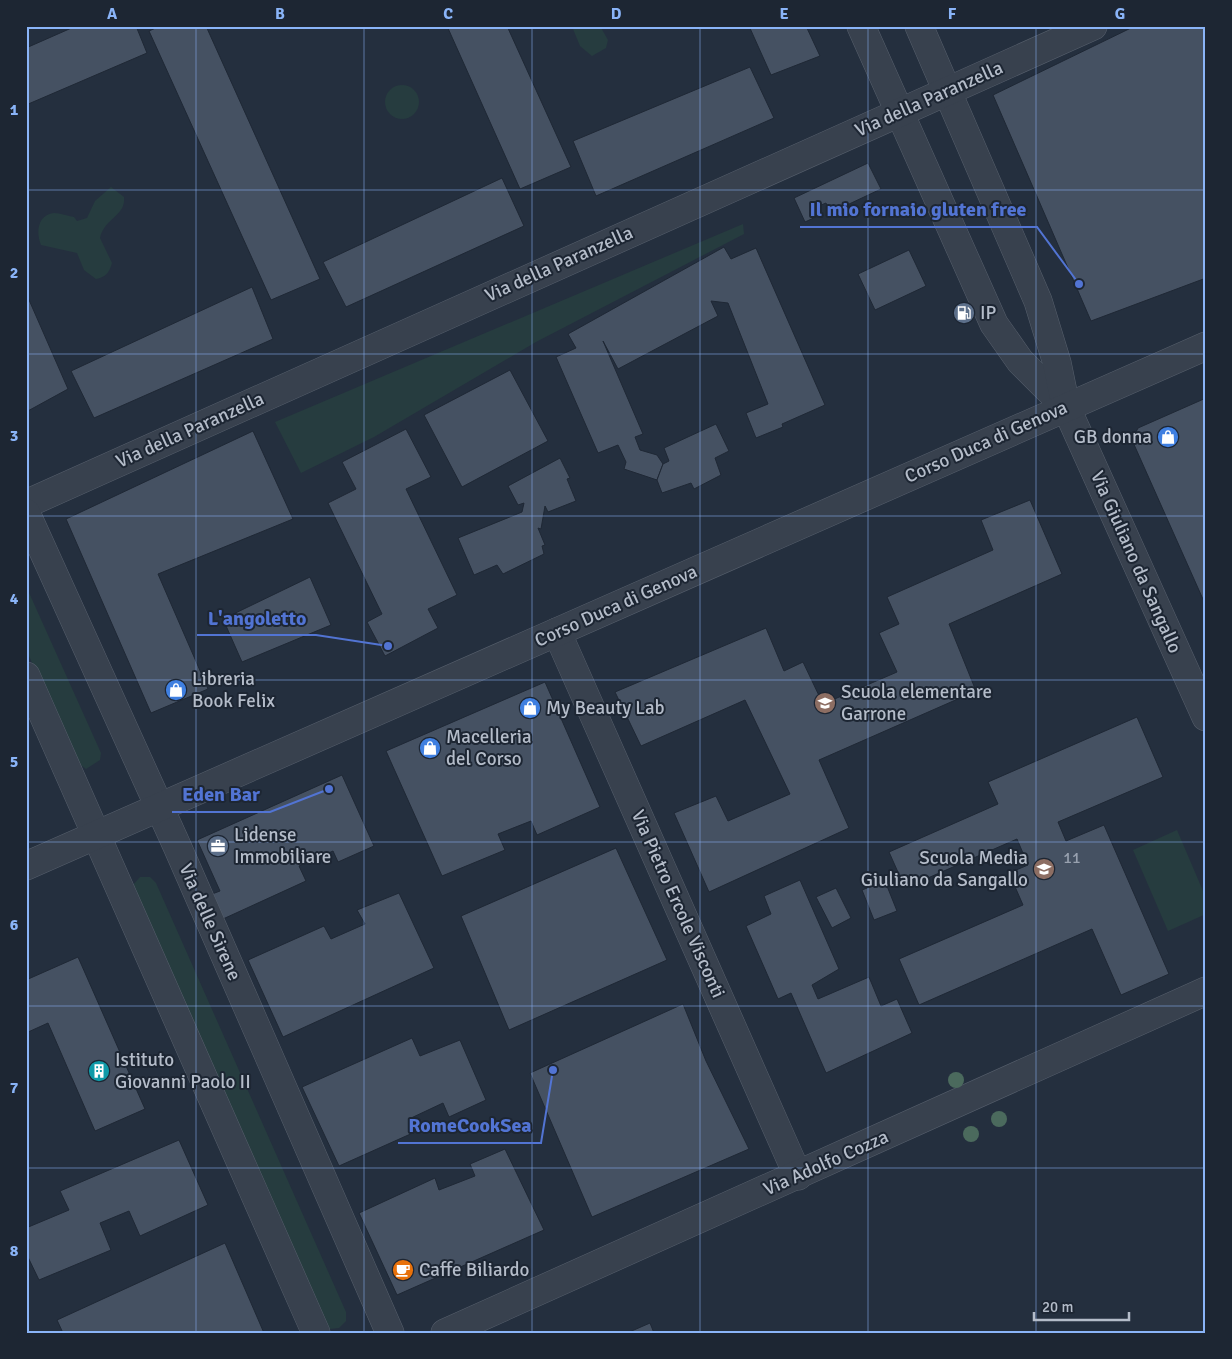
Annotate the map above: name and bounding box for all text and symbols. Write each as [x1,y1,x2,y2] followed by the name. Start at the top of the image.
[107,4,118,24] text: A
[275,4,285,24] text: B
[443,4,453,24] text: C
[611,4,622,24] text: D
[779,4,789,24] text: E
[948,4,957,24] text: F
[1115,4,1125,24] text: G
[851,56,1007,142] street label: Via della Paranzella
[10,100,19,120] text: 1
[800,192,1037,227] callout: Il mio fornaio gluten free
[809,197,1027,222] text: Il mio fornaio gluten free
[481,221,637,307] street label: Via della Paranzella
[10,263,18,283] text: 2
[952,301,976,325] fuel station icon: IP
[980,301,997,325] place label: IP
[112,387,268,473] street label: Via della Paranzella
[901,395,1071,489] street label: Corso Duca di Genova
[1074,425,1152,449] place label: GB donna
[1156,425,1180,449] shop icon: GB donna
[10,426,18,446] text: 3
[1085,467,1187,657] street label: Via Giuliano da Sangallo
[531,559,701,653] street label: Corso Duca di Genova
[10,589,19,609] text: 4
[197,600,316,635] callout: L'angoletto
[208,606,306,631] text: L'angoletto
[192,667,275,713] place label: Libreria Book Felix
[164,678,188,702] shop icon: Libreria Book Felix
[841,680,992,726] place label: Scuola elementare Garrone
[813,691,837,715] school or university icon: Scuola elementare Garrone
[518,696,542,720] shop icon: My Beauty Lab
[546,696,665,720] place label: My Beauty Lab
[446,725,532,771] place label: Macelleria del Corso
[418,736,442,760] shop icon: Macelleria del Corso
[10,752,18,772] text: 5
[172,777,270,812] callout: Eden Bar
[182,782,260,807] text: Eden Bar
[626,806,730,1002] street label: Via Pietro Ercole Visconti
[234,823,331,869] place label: Lidense Immobiliare
[206,834,230,858] office icon: Lidense Immobiliare
[861,846,1028,892] place label: Scuola Media Giuliano da Sangallo
[1063,848,1081,868] house number: 11
[1032,857,1056,881] school or university icon: Scuola Media Giuliano da Sangallo
[173,860,247,984] street label: Via delle Sirene
[10,915,19,935] text: 6
[115,1048,251,1094] place label: Istituto Giovanni Paolo II
[87,1059,111,1083] building icon: Istituto Giovanni Paolo II
[10,1078,19,1098] text: 7
[398,1108,541,1143] callout: RomeCookSea
[408,1113,532,1138] text: RomeCookSea
[760,1125,892,1201] street label: Via Adolfo Cozza
[10,1241,19,1261] text: 8
[391,1258,415,1282] cafe icon: Caffe Biliardo
[419,1258,529,1282] place label: Caffe Biliardo
[1034,1289,1130,1321] scale bar
[1042,1298,1073,1316] text: 20 m

